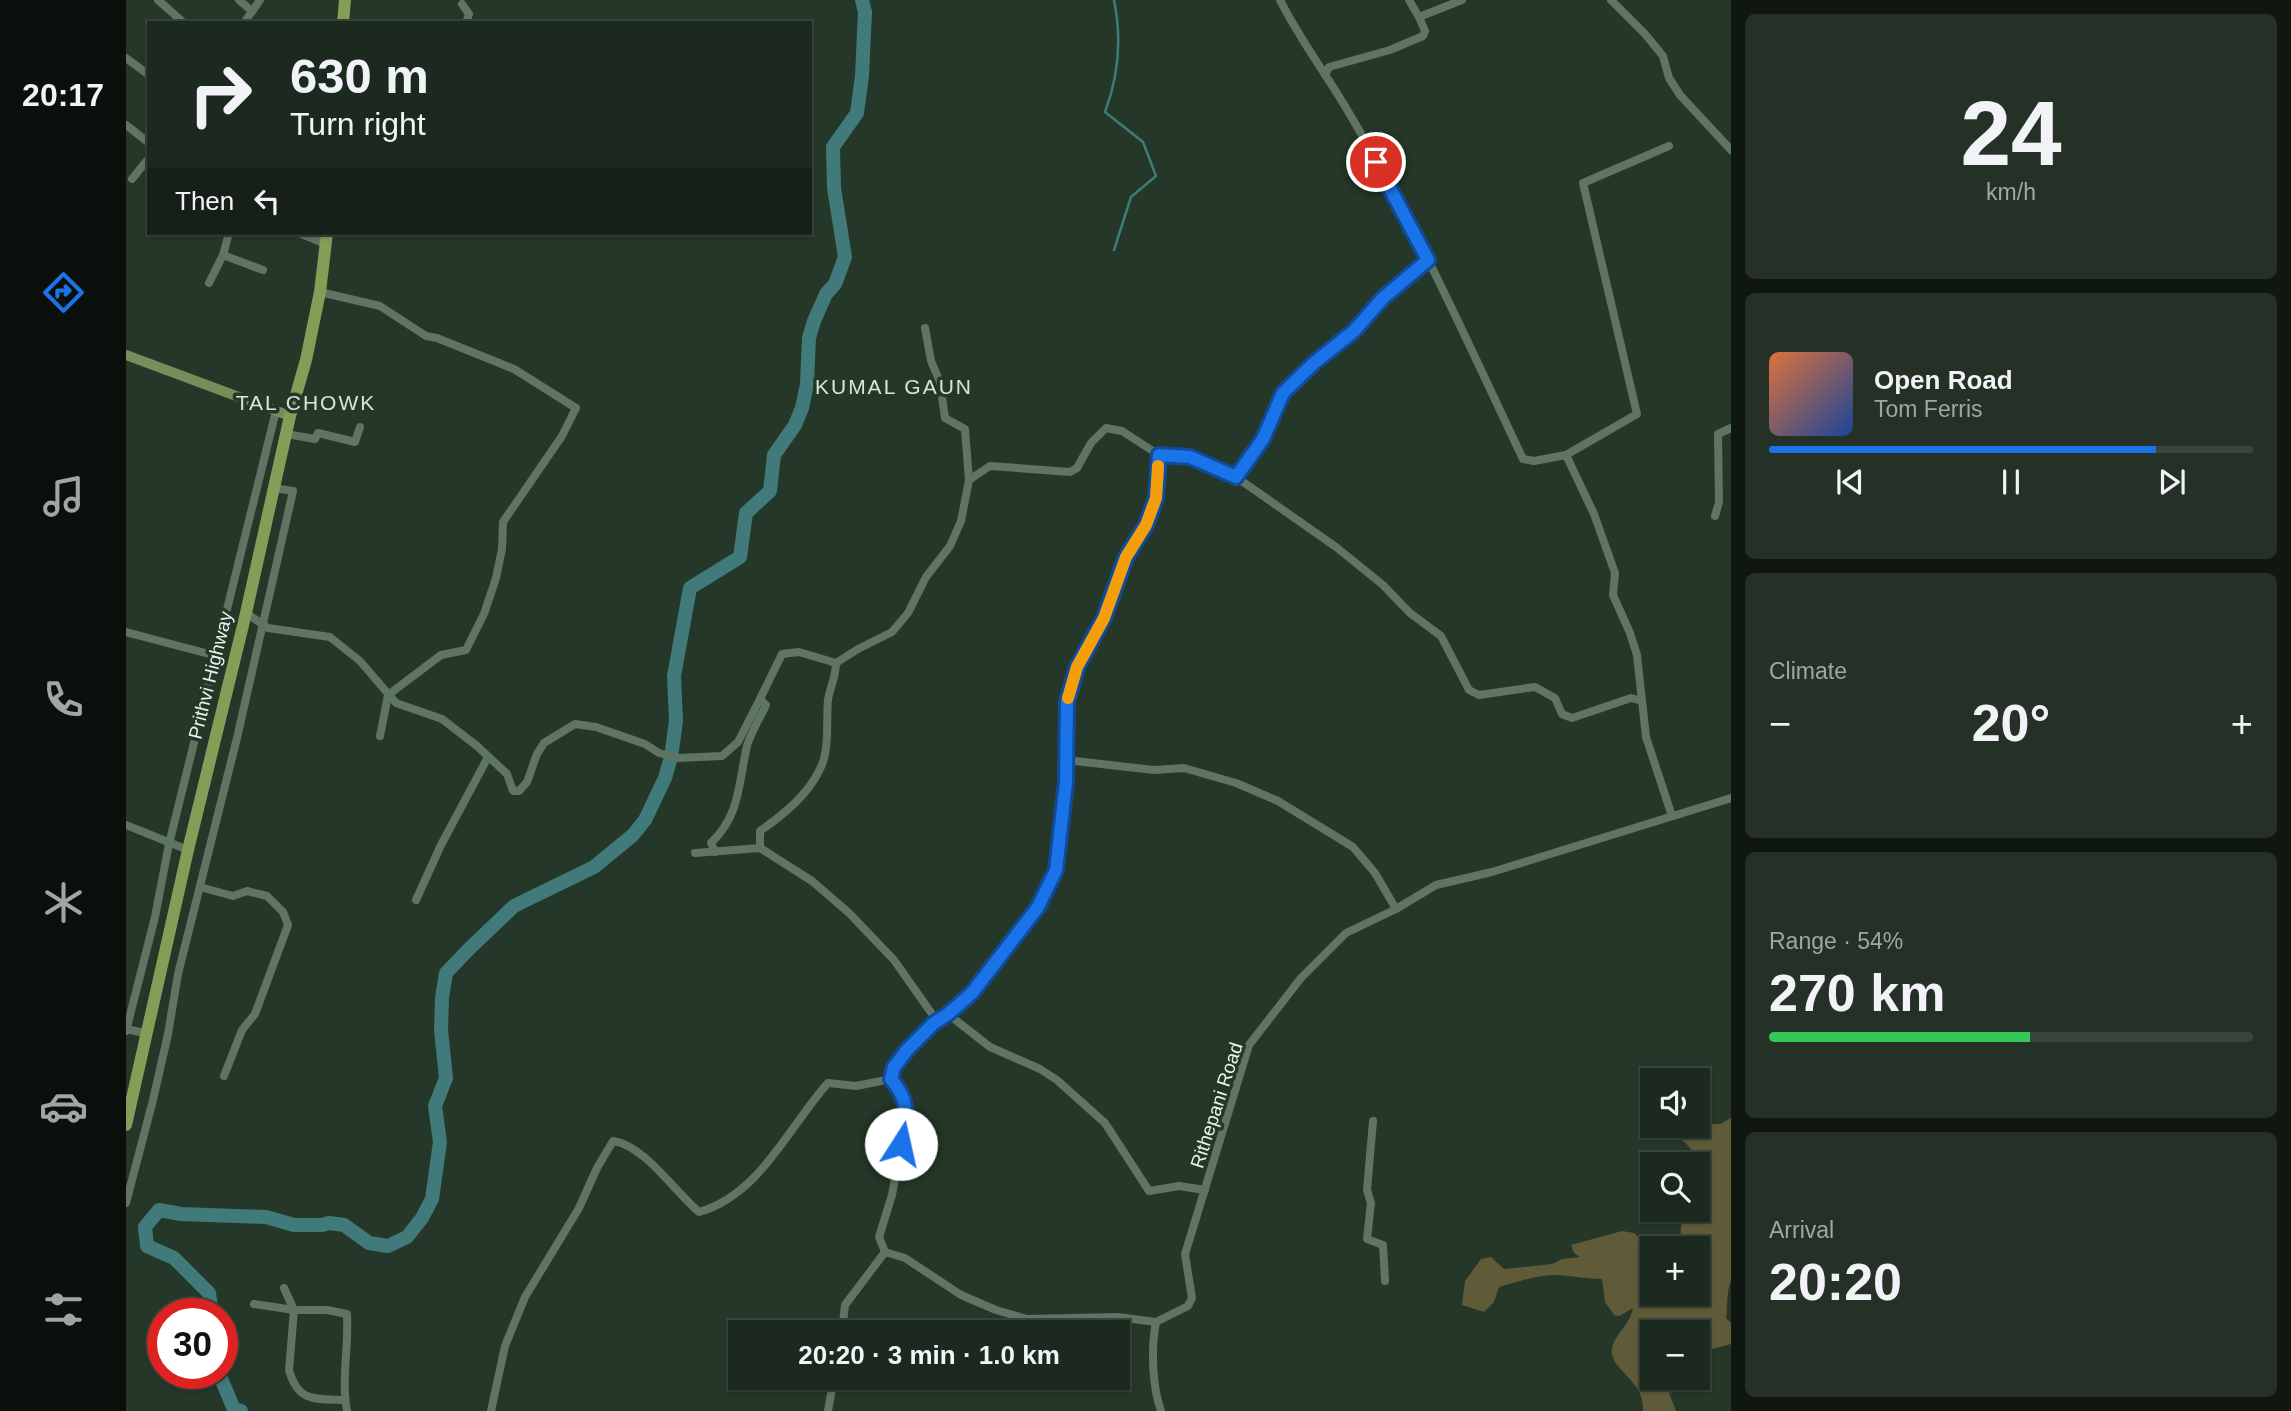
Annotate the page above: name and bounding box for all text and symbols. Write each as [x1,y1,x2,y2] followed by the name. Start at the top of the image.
[175,49,266,140] icon: right
[290,49,429,103] text: 630 m
[22,77,104,113] text: 20:17
[1960,83,2062,184] text: 24
[290,106,426,142] text: Turn right
[1346,132,1406,192] pin
[1357,143,1395,181] icon: arrive
[1986,179,2036,205] text: km/h
[248,182,286,220] icon: left
[175,186,234,216] text: Then
[39,268,88,317] icon: directions
[1874,365,2013,395] text: Open Road
[815,375,973,398] district label: KUMAL GAUN
[236,391,376,414] district label: TAL CHOWK
[1874,396,1983,422] text: Tom Ferris
[1831,463,1869,501] icon: previous
[1992,463,2030,501] icon: pause
[2153,463,2191,501] icon: next
[39,472,88,521] icon: music
[184,609,237,741] street label: Prithvi Highway
[1769,658,1847,684] text: Climate
[39,675,88,724] icon: phone
[1972,694,2050,752] text: 20°
[1769,703,1791,745] text: −
[2231,703,2253,745] text: +
[39,878,88,927] icon: climate
[1769,928,1903,954] text: Range · 54%
[1769,964,1945,1022] text: 270 km
[1186,1040,1247,1171] street label: Rithepani Road
[1640,1068,1710,1390] map controls
[1640,1068,1710,1138] button: sound
[39,1082,88,1131] icon: car
[864,1107,938,1181] position arrow
[1640,1152,1710,1222] button: search
[1769,1217,1834,1243] text: Arrival
[1640,1236,1710,1306] button: +
[1769,1253,1902,1311] text: 20:20
[39,1285,88,1334] icon: filters
[147,1298,238,1389] speed limit sign: 30
[1640,1320,1710,1390] button: −
[798,1340,1060,1370] text: 20:20 · 3 min · 1.0 km

